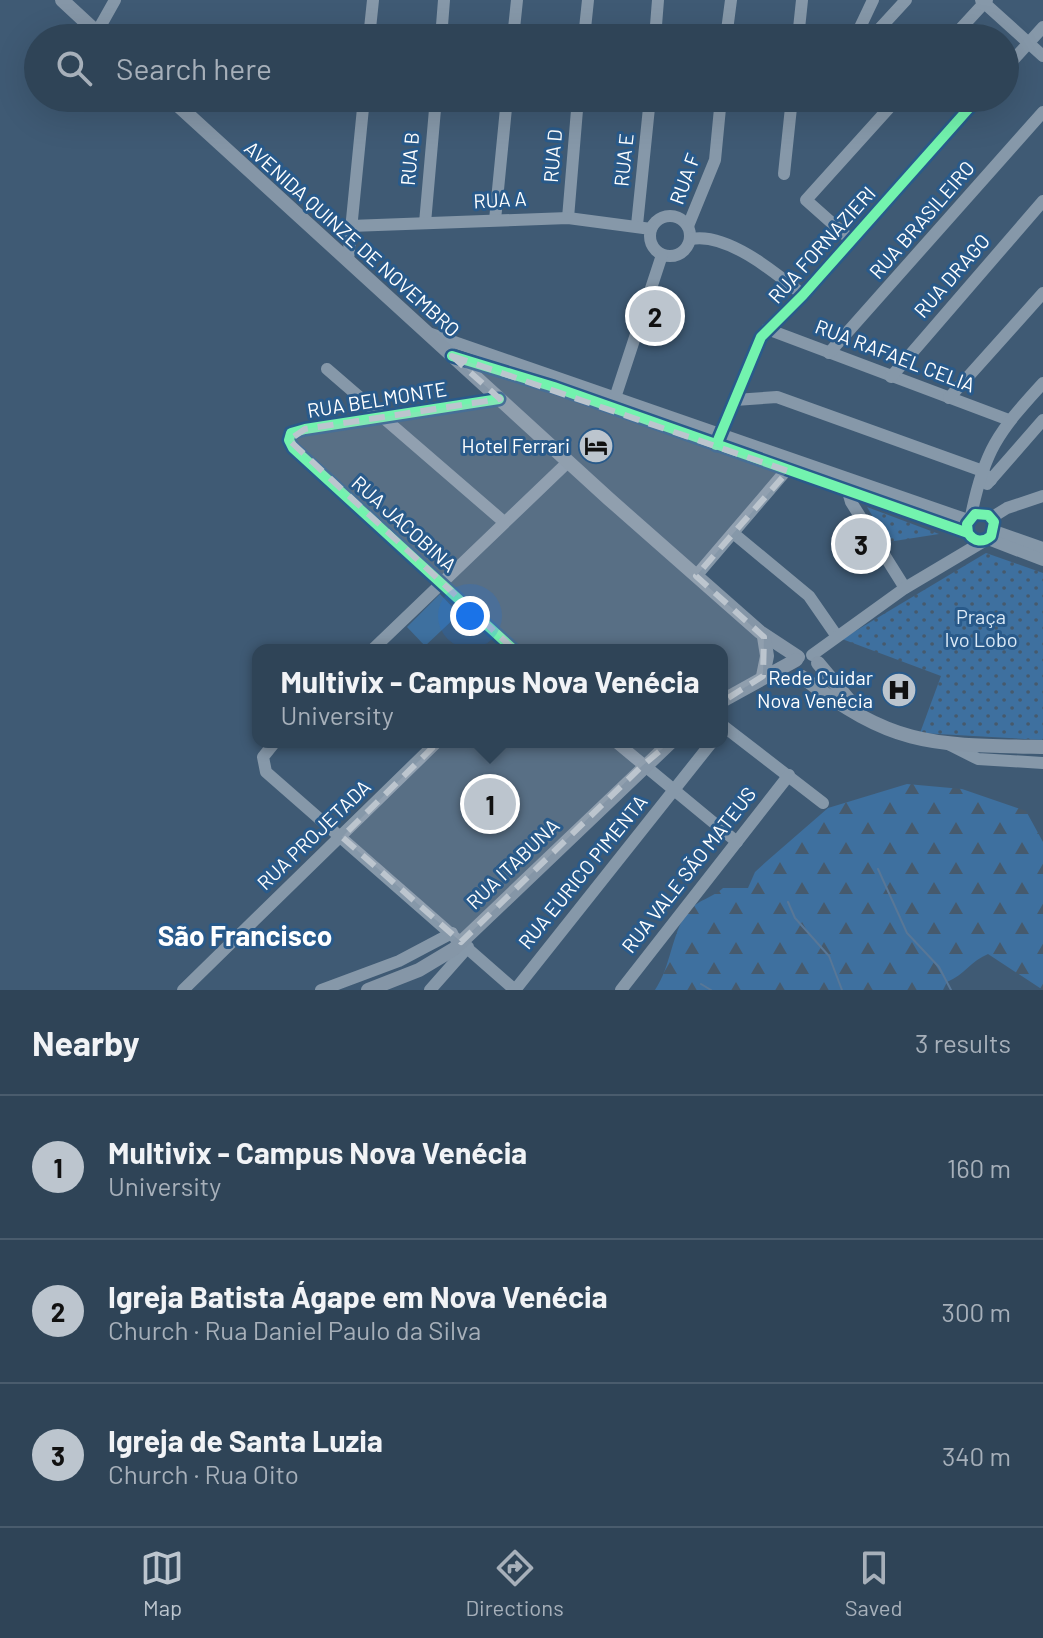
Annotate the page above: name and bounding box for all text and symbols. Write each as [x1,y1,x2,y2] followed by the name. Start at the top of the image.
[24,24,1019,112] search box
[52,46,96,90] icon: search
[116,50,272,86] text: Search here
[538,128,566,184] street label: RUA D
[395,131,423,187] street label: RUA B
[608,132,638,188] street label: RUA E
[240,135,465,341] street label: AVENIDA QUINZE DE NOVEMBRO
[664,150,704,207] street label: RUA F
[864,156,979,283] street label: RUA BRASILEIRO
[763,181,880,308] street label: RUA FORNAZIERI
[473,186,527,212] street label: RUA A
[908,229,994,322] street label: RUA DRAGO
[629,286,681,346] pin: 2
[812,314,979,397] street label: RUA RAFAEL CELIA
[305,376,448,422] street label: RUA BELMONTE
[577,427,615,465] hotel icon: Hotel Ferrari
[462,433,570,457] place label: Hotel Ferrari
[347,470,462,576] street label: RUA JACOBINA
[835,514,887,574] pin: 3
[450,596,490,636] your location
[944,604,1018,651] park label: Praça Ivo Lobo
[252,644,728,748] popup
[280,663,700,699] text: Multivix - Campus Nova Venécia
[757,665,873,712] place label: Rede Cuidar Nova Venécia
[880,671,918,709] hospital icon: Rede Cuidar Nova Venécia
[280,699,394,730] text: University
[252,774,375,894] street label: RUA PROJETADA
[464,774,516,834] pin: 1
[616,782,760,957] street label: RUA VALE SÃO MATEUS
[513,789,652,953] street label: RUA EURICO PIMENTA
[461,813,564,914] street label: RUA ITABUNA
[158,918,332,952] district label: São Francisco
[32,1022,140,1063] text: Nearby
[915,1027,1011,1058] text: 3 results
[108,1134,527,1170] text: Multivix - Campus Nova Venécia
[53,1152,63,1183] text: 1
[947,1152,1011,1183] text: 160 m
[108,1170,221,1201] text: University
[108,1278,608,1314] text: Igreja Batista Ágape em Nova Venécia
[51,1296,65,1327] text: 2
[942,1296,1011,1327] text: 300 m
[108,1314,481,1345] text: Church · Rua Daniel Paulo da Silva
[108,1422,383,1458] text: Igreja de Santa Luzia
[51,1440,65,1471] text: 3
[942,1440,1011,1471] text: 340 m
[108,1458,299,1489] text: Church · Rua Oito
[140,1546,184,1620] tab: Map
[465,1546,564,1620] tab: Directions
[845,1546,902,1620] tab: Saved

